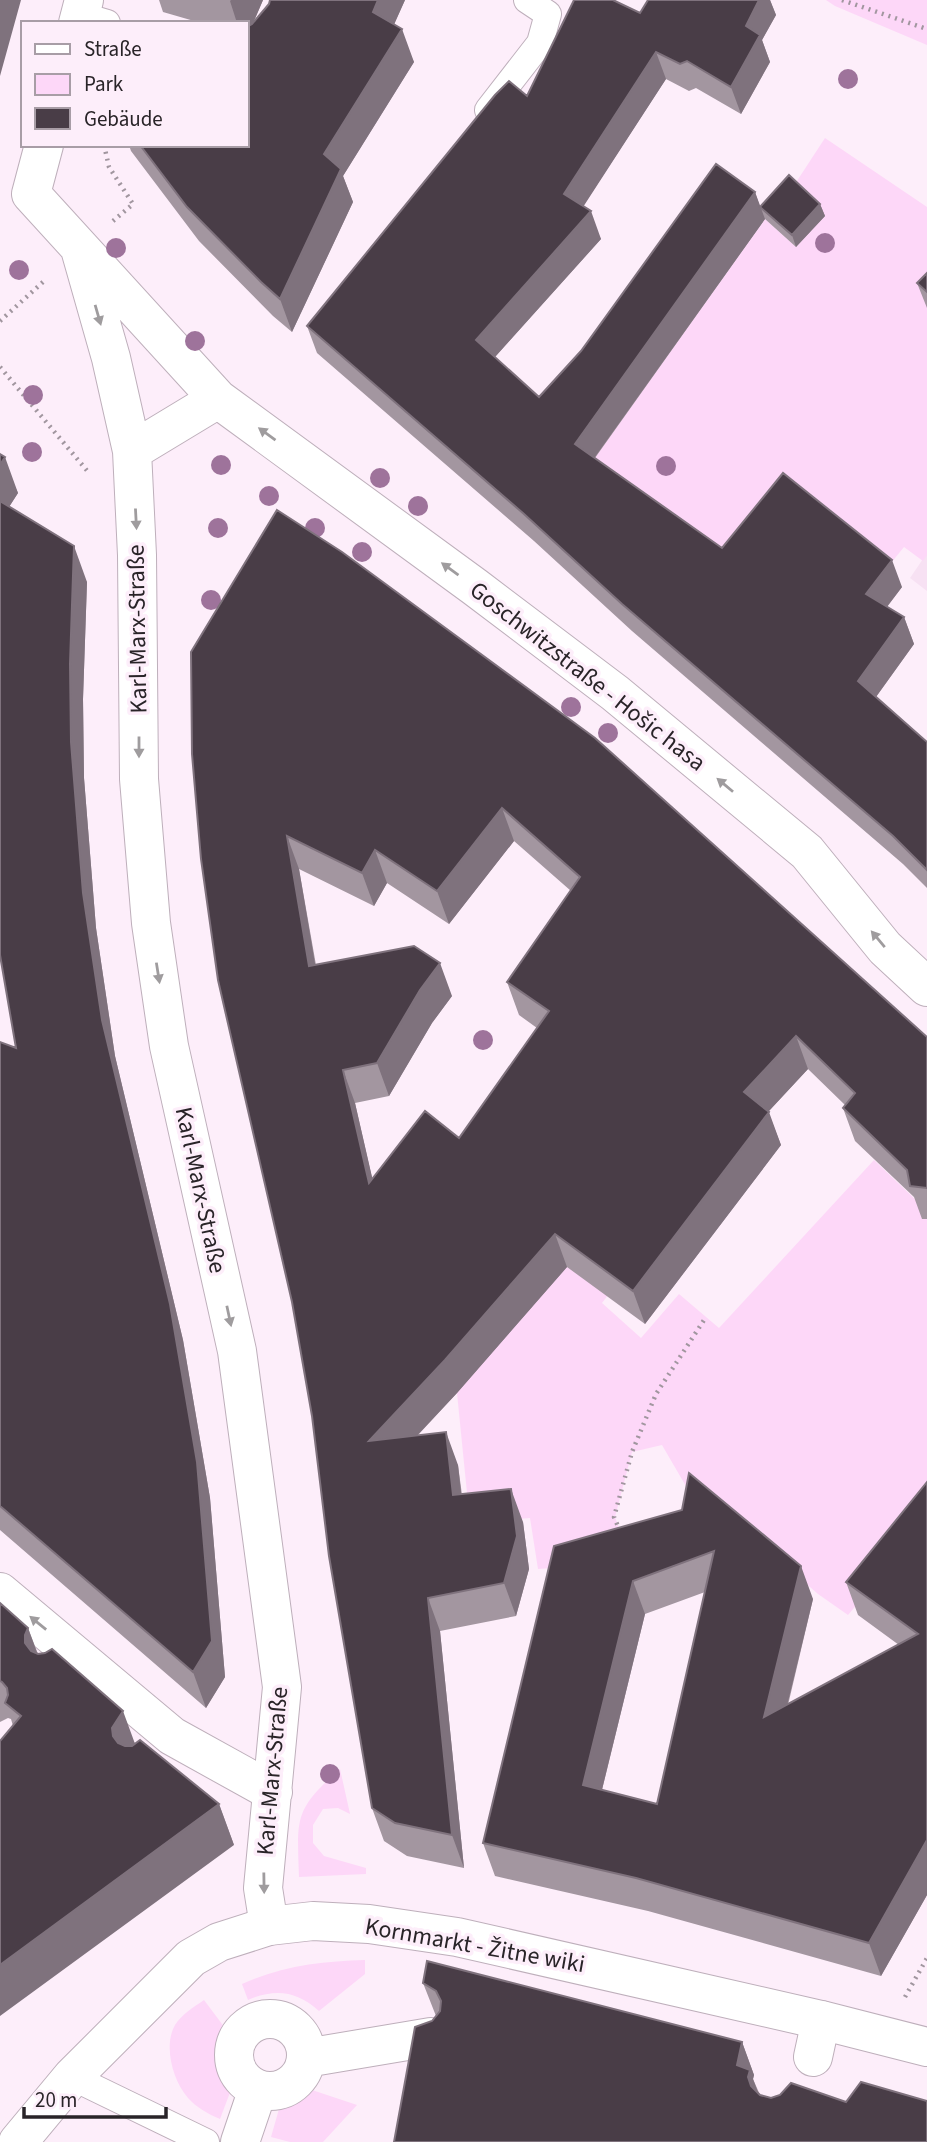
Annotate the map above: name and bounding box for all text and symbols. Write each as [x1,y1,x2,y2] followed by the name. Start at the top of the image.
[21,21,248,147] legend
[84,34,142,64] text: Straße
[84,69,124,99] text: Park
[84,104,163,134] text: Gebäude
[94,305,104,326] one-way arrow
[258,427,276,442] one-way arrow
[130,508,141,530] one-way arrow
[119,544,156,714] street label: Karl-Marx-Straße
[441,562,459,576] one-way arrow
[462,573,713,780] street label: Goschwitzstraße - Hošic hasa
[133,736,145,758] one-way arrow
[717,778,734,793] one-way arrow
[871,930,886,948] one-way arrow
[153,962,164,984] one-way arrow
[166,1104,235,1276] street label: Karl-Marx-Straße
[224,1305,235,1327] one-way arrow
[29,1616,46,1631] one-way arrow
[248,1685,297,1857] street label: Karl-Marx-Straße
[258,1873,270,1895] one-way arrow
[362,1909,588,1982] street label: Kornmarkt - Žitne wiki
[24,2076,166,2120] scale bar
[35,2085,77,2115] text: 20 m

